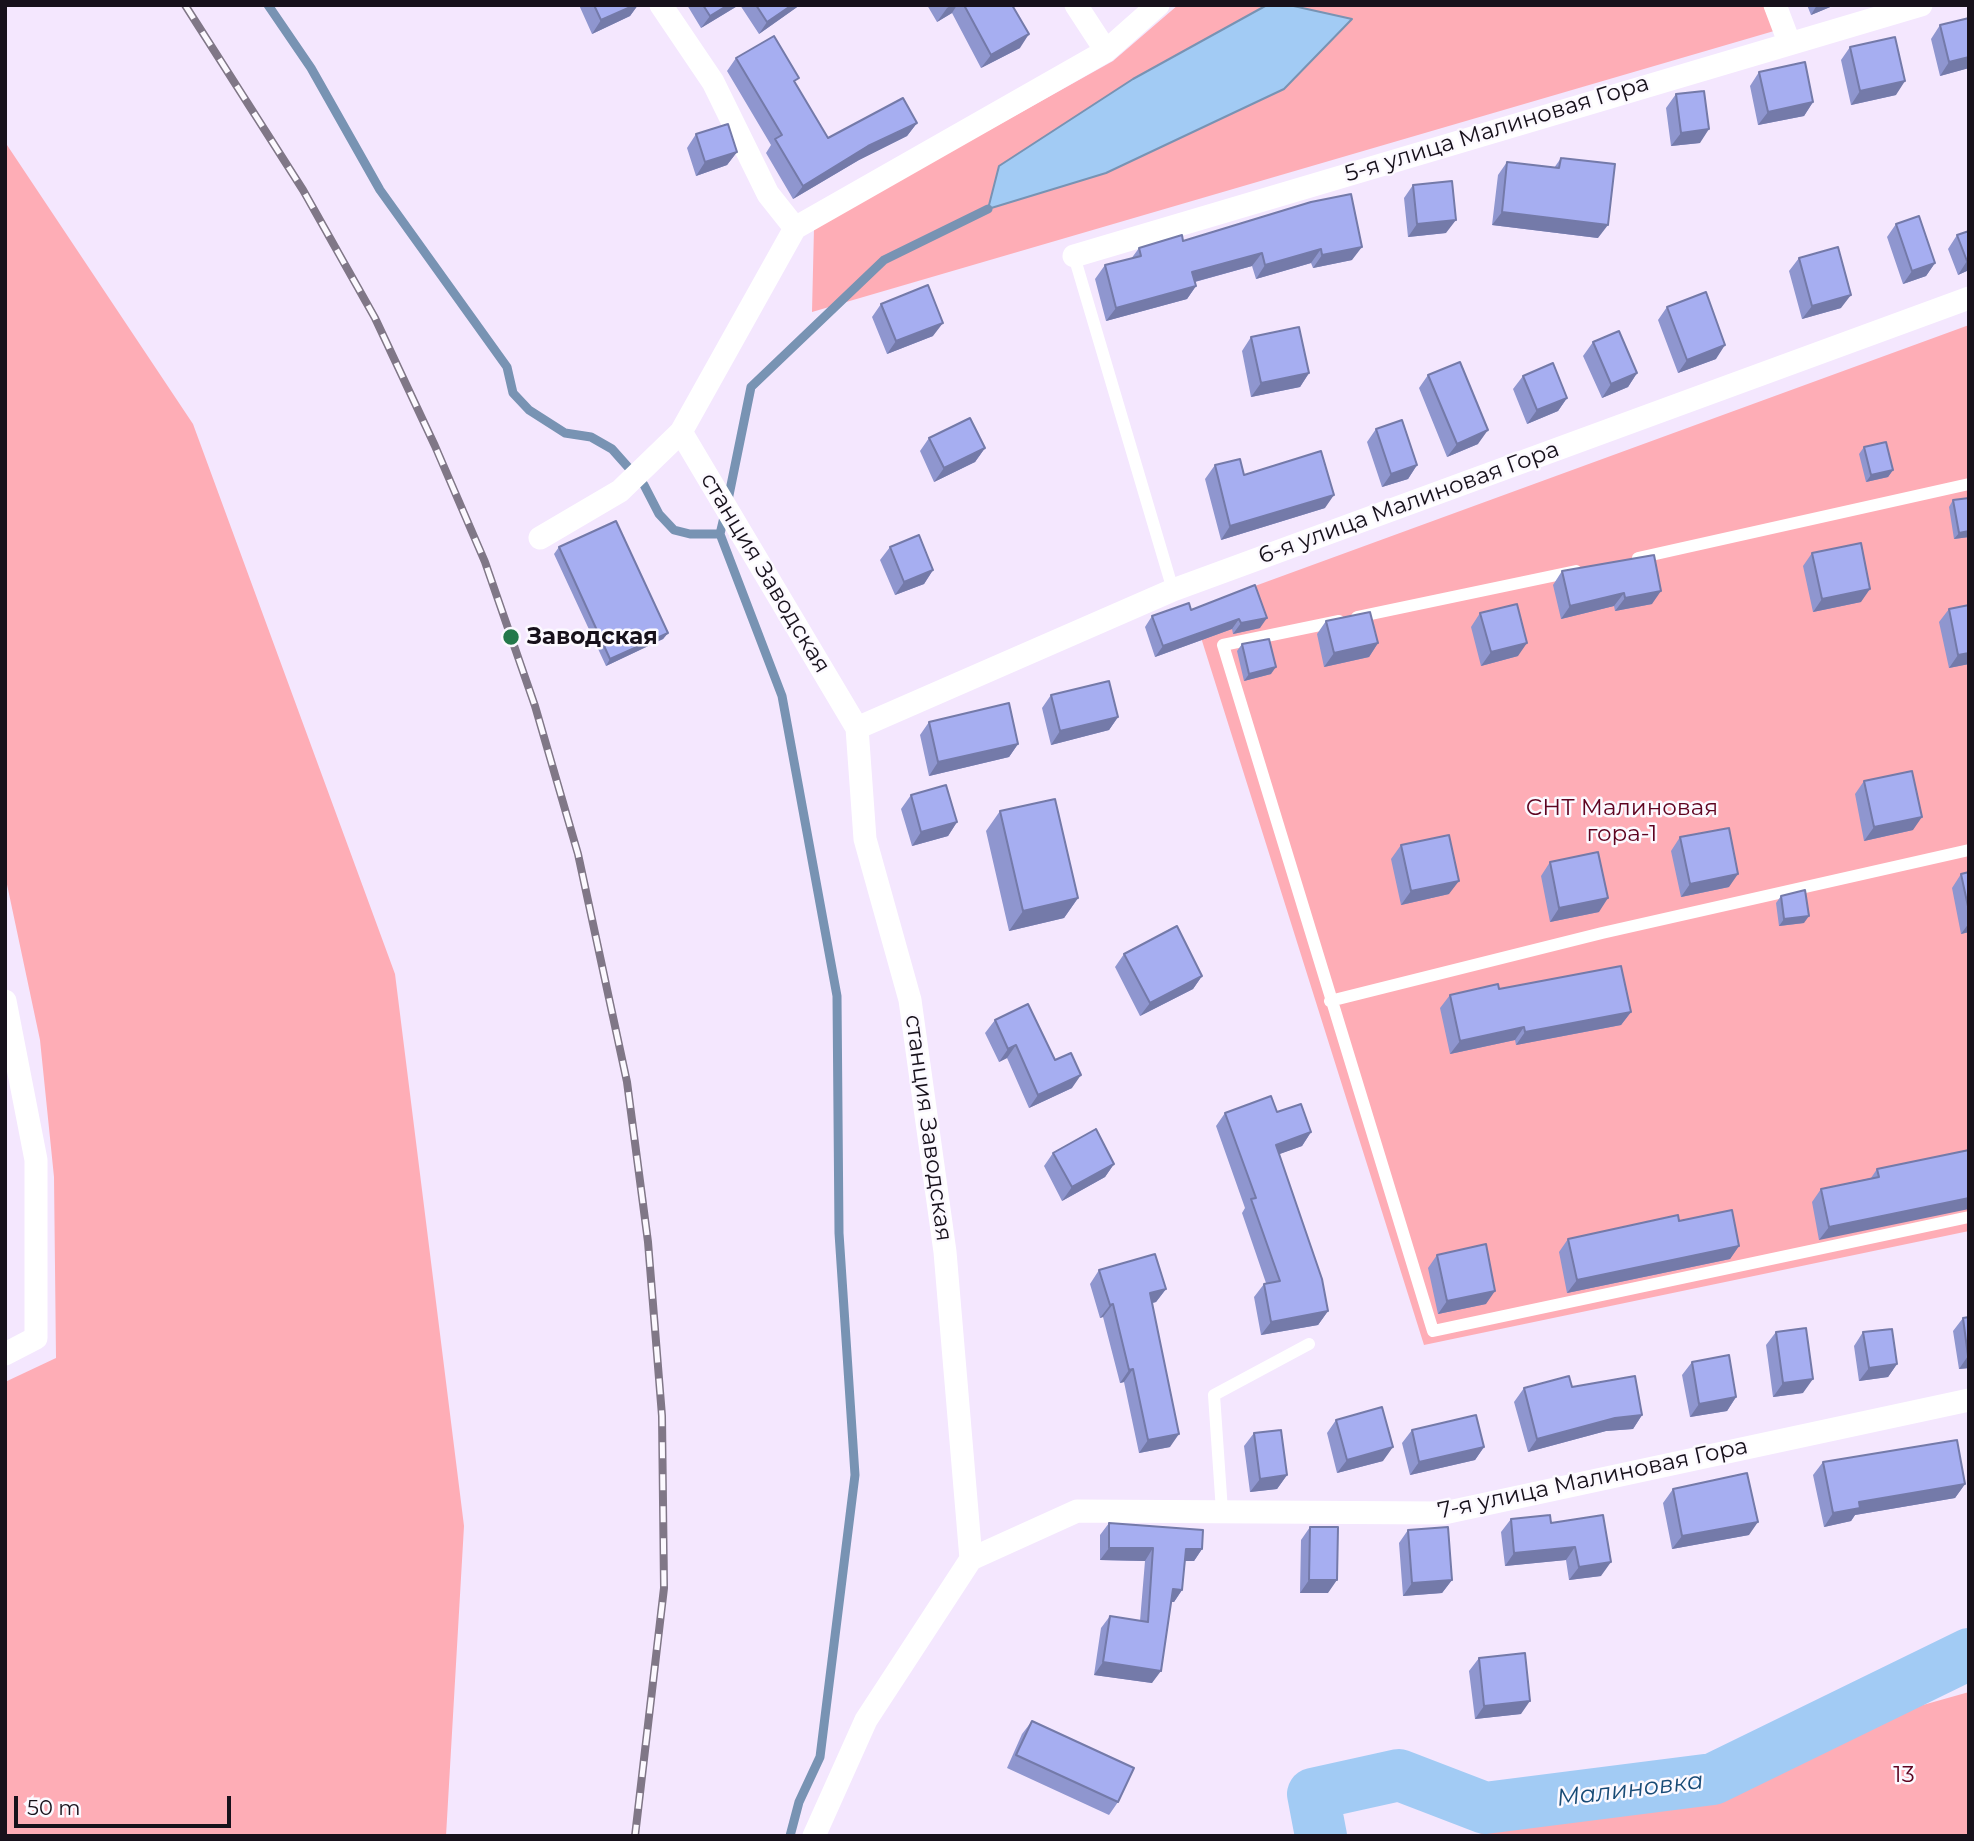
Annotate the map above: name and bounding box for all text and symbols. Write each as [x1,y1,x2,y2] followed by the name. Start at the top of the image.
[1342,70,1652,188] street label: 5-я улица Малиновая Гора
[1255,436,1563,570] street label: 6-я улица Малиновая Гора
[694,468,836,678] street label: станция Заводская
[527,623,658,651] place label: Заводская
[501,627,521,647] marker: Заводская
[1526,794,1718,848] park label: СНТ Малиновая гора-1
[898,1013,958,1243] street label: станция Заводская
[1436,1433,1750,1525] street label: 7-я улица Малиновая Гора
[1893,1761,1915,1789] park label: 13
[1555,1767,1705,1813] water label: Малиновка
[18,1782,234,1826] scale bar
[27,1795,81,1820] text: 50 m

